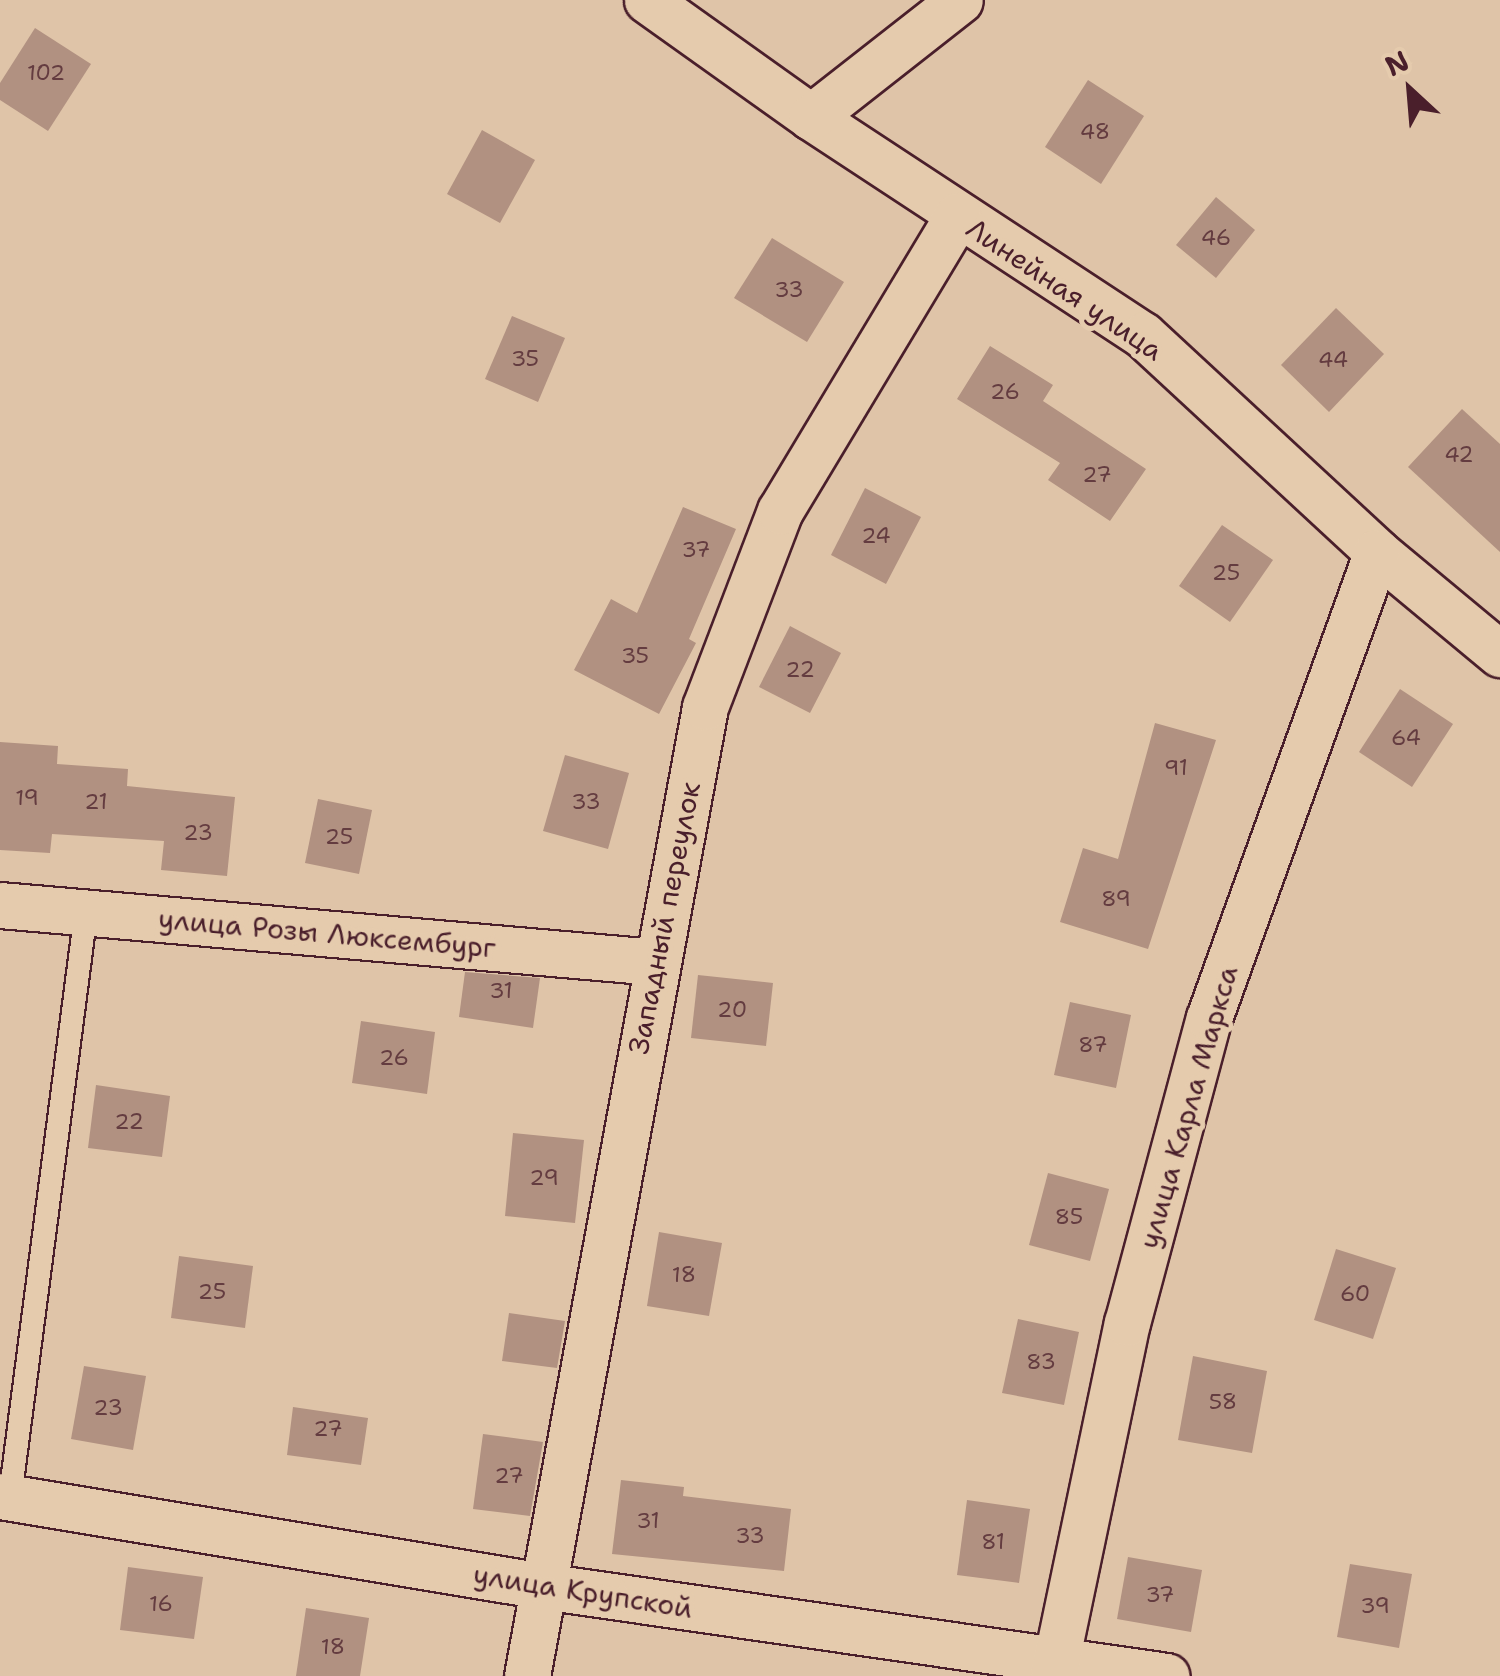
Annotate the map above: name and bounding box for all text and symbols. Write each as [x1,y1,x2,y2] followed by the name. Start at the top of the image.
[1360,40,1460,140] north arrow
[1379,41,1415,85] text: N
[27,60,65,86] house number: 102
[1080,119,1110,145] house number: 48
[960,211,1170,367] street label: Линейная улица
[1201,225,1231,251] house number: 46
[774,277,804,303] house number: 33
[511,346,539,372] house number: 35
[1318,347,1348,373] house number: 44
[990,379,1020,405] house number: 26
[1444,442,1474,468] house number: 42
[1082,462,1112,488] house number: 27
[861,523,891,549] house number: 24
[682,537,710,563] house number: 37
[1212,560,1240,586] house number: 25
[621,643,649,669] house number: 35
[785,657,815,683] house number: 22
[1391,725,1421,751] house number: 64
[1164,755,1188,781] house number: 91
[621,779,707,1057] street label: Западный переулок
[15,785,39,811] house number: 19
[84,789,108,815] house number: 21
[571,789,601,815] house number: 33
[183,820,213,846] house number: 23
[325,824,353,850] house number: 25
[1101,886,1131,912] house number: 89
[157,902,497,964] street label: улица Розы Люксембург
[1132,962,1244,1252] street label: улица Карла Маркса
[489,978,513,1004] house number: 31
[717,997,747,1023] house number: 20
[1078,1032,1108,1058] house number: 87
[379,1045,409,1071] house number: 26
[114,1109,144,1135] house number: 22
[529,1165,559,1191] house number: 29
[1055,1204,1083,1230] house number: 85
[672,1262,696,1288] house number: 18
[198,1279,226,1305] house number: 25
[1340,1281,1370,1307] house number: 60
[1026,1349,1056,1375] house number: 83
[1209,1389,1237,1415] house number: 58
[93,1395,123,1421] house number: 23
[313,1416,343,1442] house number: 27
[494,1463,524,1489] house number: 27
[636,1508,660,1534] house number: 31
[735,1523,765,1549] house number: 33
[981,1529,1005,1555] house number: 81
[471,1557,695,1625] street label: улица Крупской
[1146,1582,1174,1608] house number: 37
[149,1591,173,1617] house number: 16
[1360,1593,1390,1619] house number: 39
[321,1634,345,1660] house number: 18

